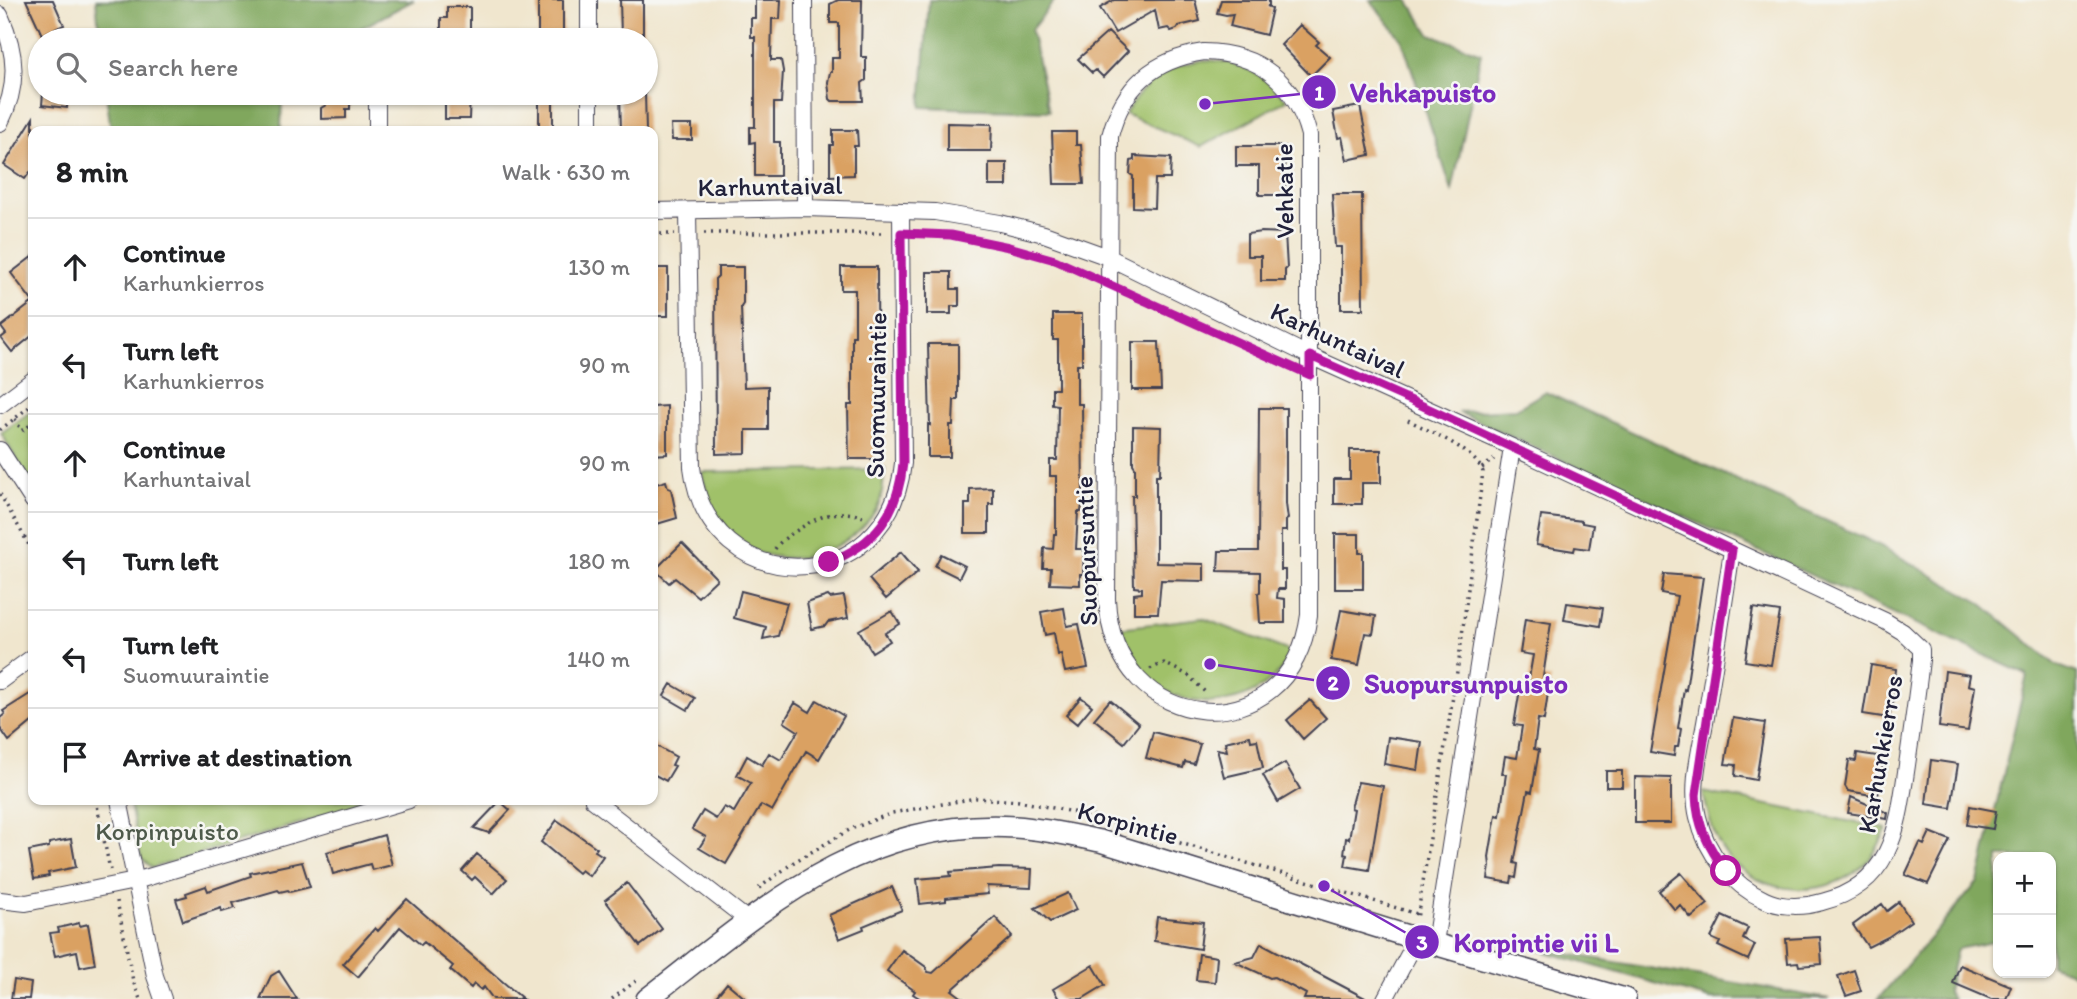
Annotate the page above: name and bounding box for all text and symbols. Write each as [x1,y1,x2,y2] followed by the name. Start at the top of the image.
[28,28,658,105] search box
[52,48,90,86] icon: search
[108,51,238,83] text: Search here
[1301,68,1511,117] callout: Vehkapuisto
[1350,75,1496,109] text: Vehkapuisto
[1314,80,1324,105] text: 1
[1267,143,1301,239] street label: Vehkatie
[56,153,128,190] text: 8 min
[502,158,630,186] text: Walk · 630 m
[697,169,843,203] street label: Karhuntaival
[123,237,226,269] text: Continue
[56,248,94,286] icon: ahead
[568,253,630,281] text: 130 m
[123,269,265,297] text: Karhunkierros
[1266,295,1410,385] street label: Karhuntaival
[859,312,893,478] street label: Suomuuraintie
[123,335,219,367] text: Turn left
[56,346,94,384] icon: left
[579,351,630,379] text: 90 m
[123,367,265,395] text: Karhunkierros
[123,433,226,465] text: Continue
[56,444,94,482] icon: ahead
[579,449,630,477] text: 90 m
[123,465,251,493] text: Karhuntaival
[1067,476,1105,626] street label: Suopursuntie
[56,542,94,580] icon: left
[123,545,219,577] text: Turn left
[813,546,844,577] route end
[568,547,630,575] text: 180 m
[123,629,219,661] text: Turn left
[56,640,94,678] icon: left
[567,645,630,673] text: 140 m
[1315,658,1582,707] callout: Suopursunpuisto
[123,661,270,689] text: Suomuuraintie
[1364,666,1568,700] text: Suopursunpuisto
[1327,670,1339,695] text: 2
[1850,672,1910,836] street label: Karhunkierros
[56,738,94,776] icon: arrive
[123,741,352,773] text: Arrive at destination
[1074,794,1182,852] street label: Korpintie
[95,815,239,847] park label: Korpinpuisto
[1993,852,2056,978] map controls
[1993,852,2056,915] button: +
[1710,855,1741,886] route start
[1993,915,2056,978] button: −
[1404,918,1632,967] callout: Korpintie vii L
[1453,925,1619,959] text: Korpintie vii L
[1416,930,1428,955] text: 3

